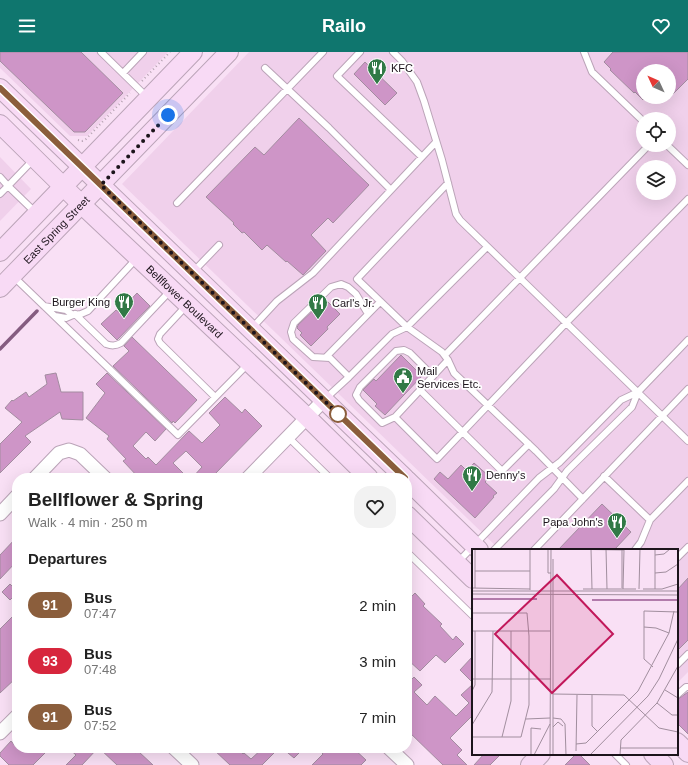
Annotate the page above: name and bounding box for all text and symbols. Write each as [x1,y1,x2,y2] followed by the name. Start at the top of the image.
[16,15,38,37] icon: menu
[650,15,672,37] icon: heart
[322,16,366,36] text: Railo
[366,57,388,85] restaurant icon: KFC
[391,62,413,74] place label: KFC
[636,64,676,104] north arrow
[636,64,676,200] map controls
[158,105,178,125] your location
[636,112,676,152] button: locate
[636,160,676,200] button: layers
[21,194,92,266] street label: East Spring Street
[144,263,225,340] street label: Bellflower Boulevard
[113,291,135,319] restaurant icon: Burger King
[307,292,329,320] restaurant icon: Carl's Jr.
[52,296,110,308] place label: Burger King
[332,297,374,309] place label: Carl's Jr.
[417,365,481,390] place label: Mail Services Etc.
[392,366,414,394] public building icon: Mail Services Etc.
[329,405,347,423] unlabelled marker
[461,464,483,492] restaurant icon: Denny's
[486,469,526,481] place label: Denny's
[354,486,396,528] button: heart
[28,489,203,510] text: Bellflower & Spring
[606,511,628,539] restaurant icon: Papa John's
[28,515,147,530] text: Walk · 4 min · 250 m
[543,516,603,528] place label: Papa John's
[472,549,678,755] inset map
[28,550,107,567] text: Departures
[84,589,112,606] text: Bus
[42,597,58,613] text: 91
[359,597,396,614] text: 2 min
[84,606,117,621] text: 07:47
[84,645,112,662] text: Bus
[42,653,58,669] text: 93
[359,653,396,670] text: 3 min
[84,662,117,677] text: 07:48
[84,701,112,718] text: Bus
[42,709,58,725] text: 91
[359,709,396,726] text: 7 min
[84,718,117,733] text: 07:52

